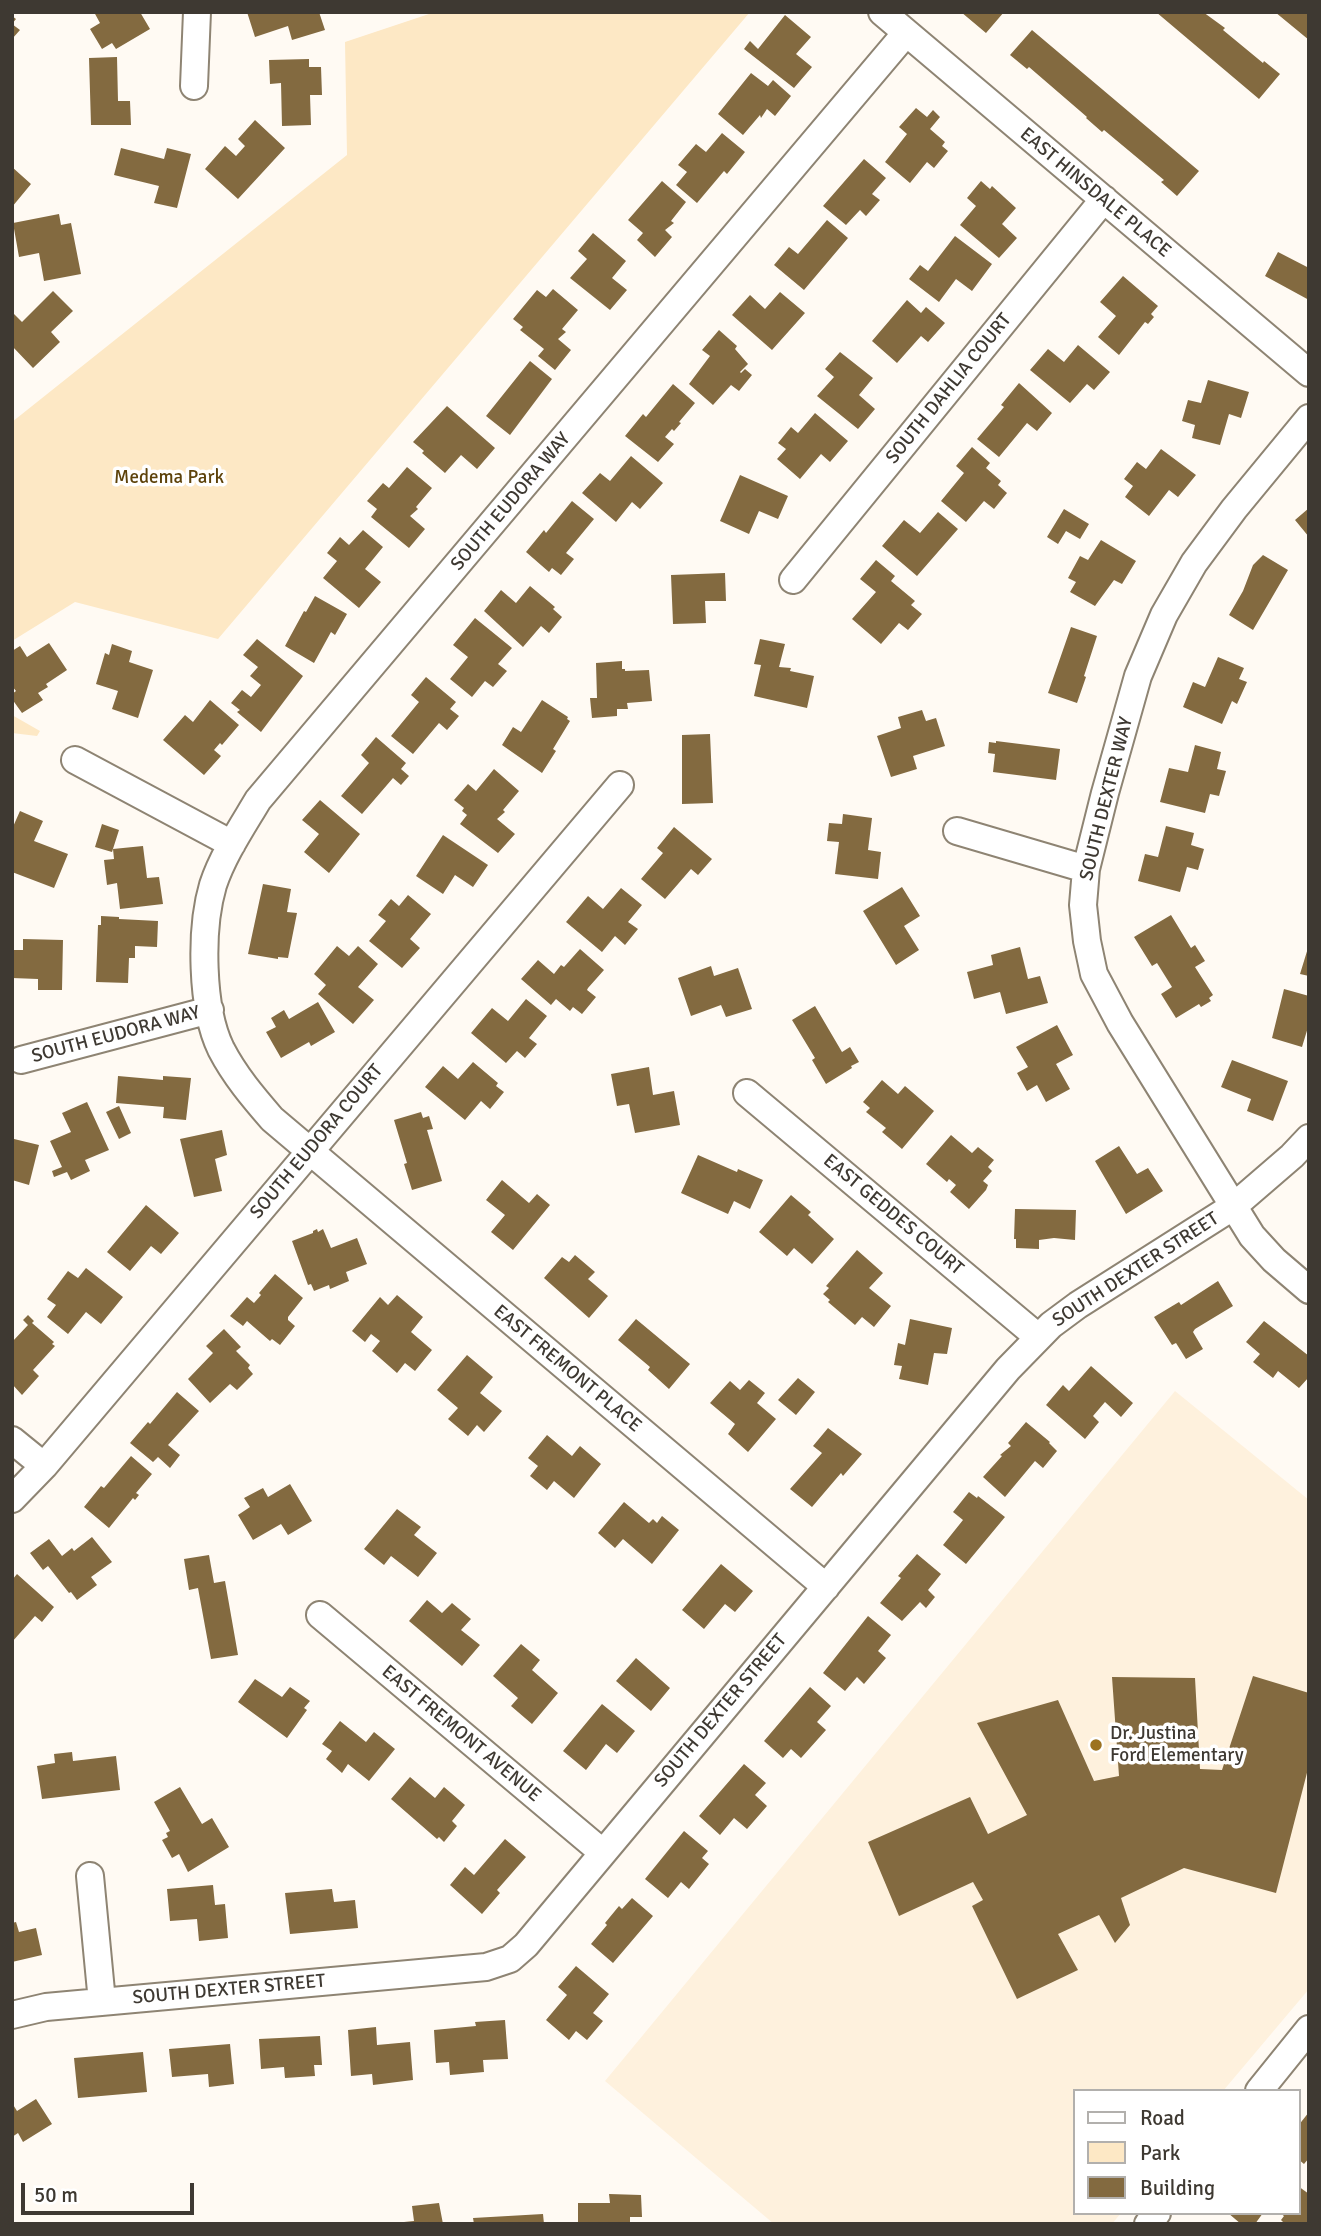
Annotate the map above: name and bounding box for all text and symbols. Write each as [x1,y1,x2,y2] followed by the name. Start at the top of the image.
[1015,123,1175,263] street label: EAST HINSDALE PLACE
[881,309,1017,469] street label: SOUTH DAHLIA COURT
[447,428,575,576] street label: SOUTH EUDORA WAY
[114,467,224,489] park label: Medema Park
[1076,715,1138,883] street label: SOUTH DEXTER WAY
[29,1002,203,1068] street label: SOUTH EUDORA WAY
[246,1060,388,1224] street label: SOUTH EUDORA COURT
[818,1150,968,1280] street label: EAST GEDDES COURT
[1049,1208,1223,1332] street label: SOUTH DEXTER STREET
[488,1300,646,1438] street label: EAST FREMONT PLACE
[650,1630,792,1792] street label: SOUTH DEXTER STREET
[377,1661,545,1807] street label: EAST FREMONT AVENUE
[1110,1723,1244,1767] place label: Dr. Justina Ford Elementary
[1088,1737,1104,1753] marker: Dr. Justina Ford Elementary
[132,1970,326,2010] street label: SOUTH DEXTER STREET
[1072,2089,1300,2215] legend
[1140,2105,1185,2131] text: Road
[1140,2140,1180,2166] text: Park
[24,2170,198,2214] scale bar
[1140,2175,1215,2201] text: Building
[34,2182,78,2208] text: 50 m

